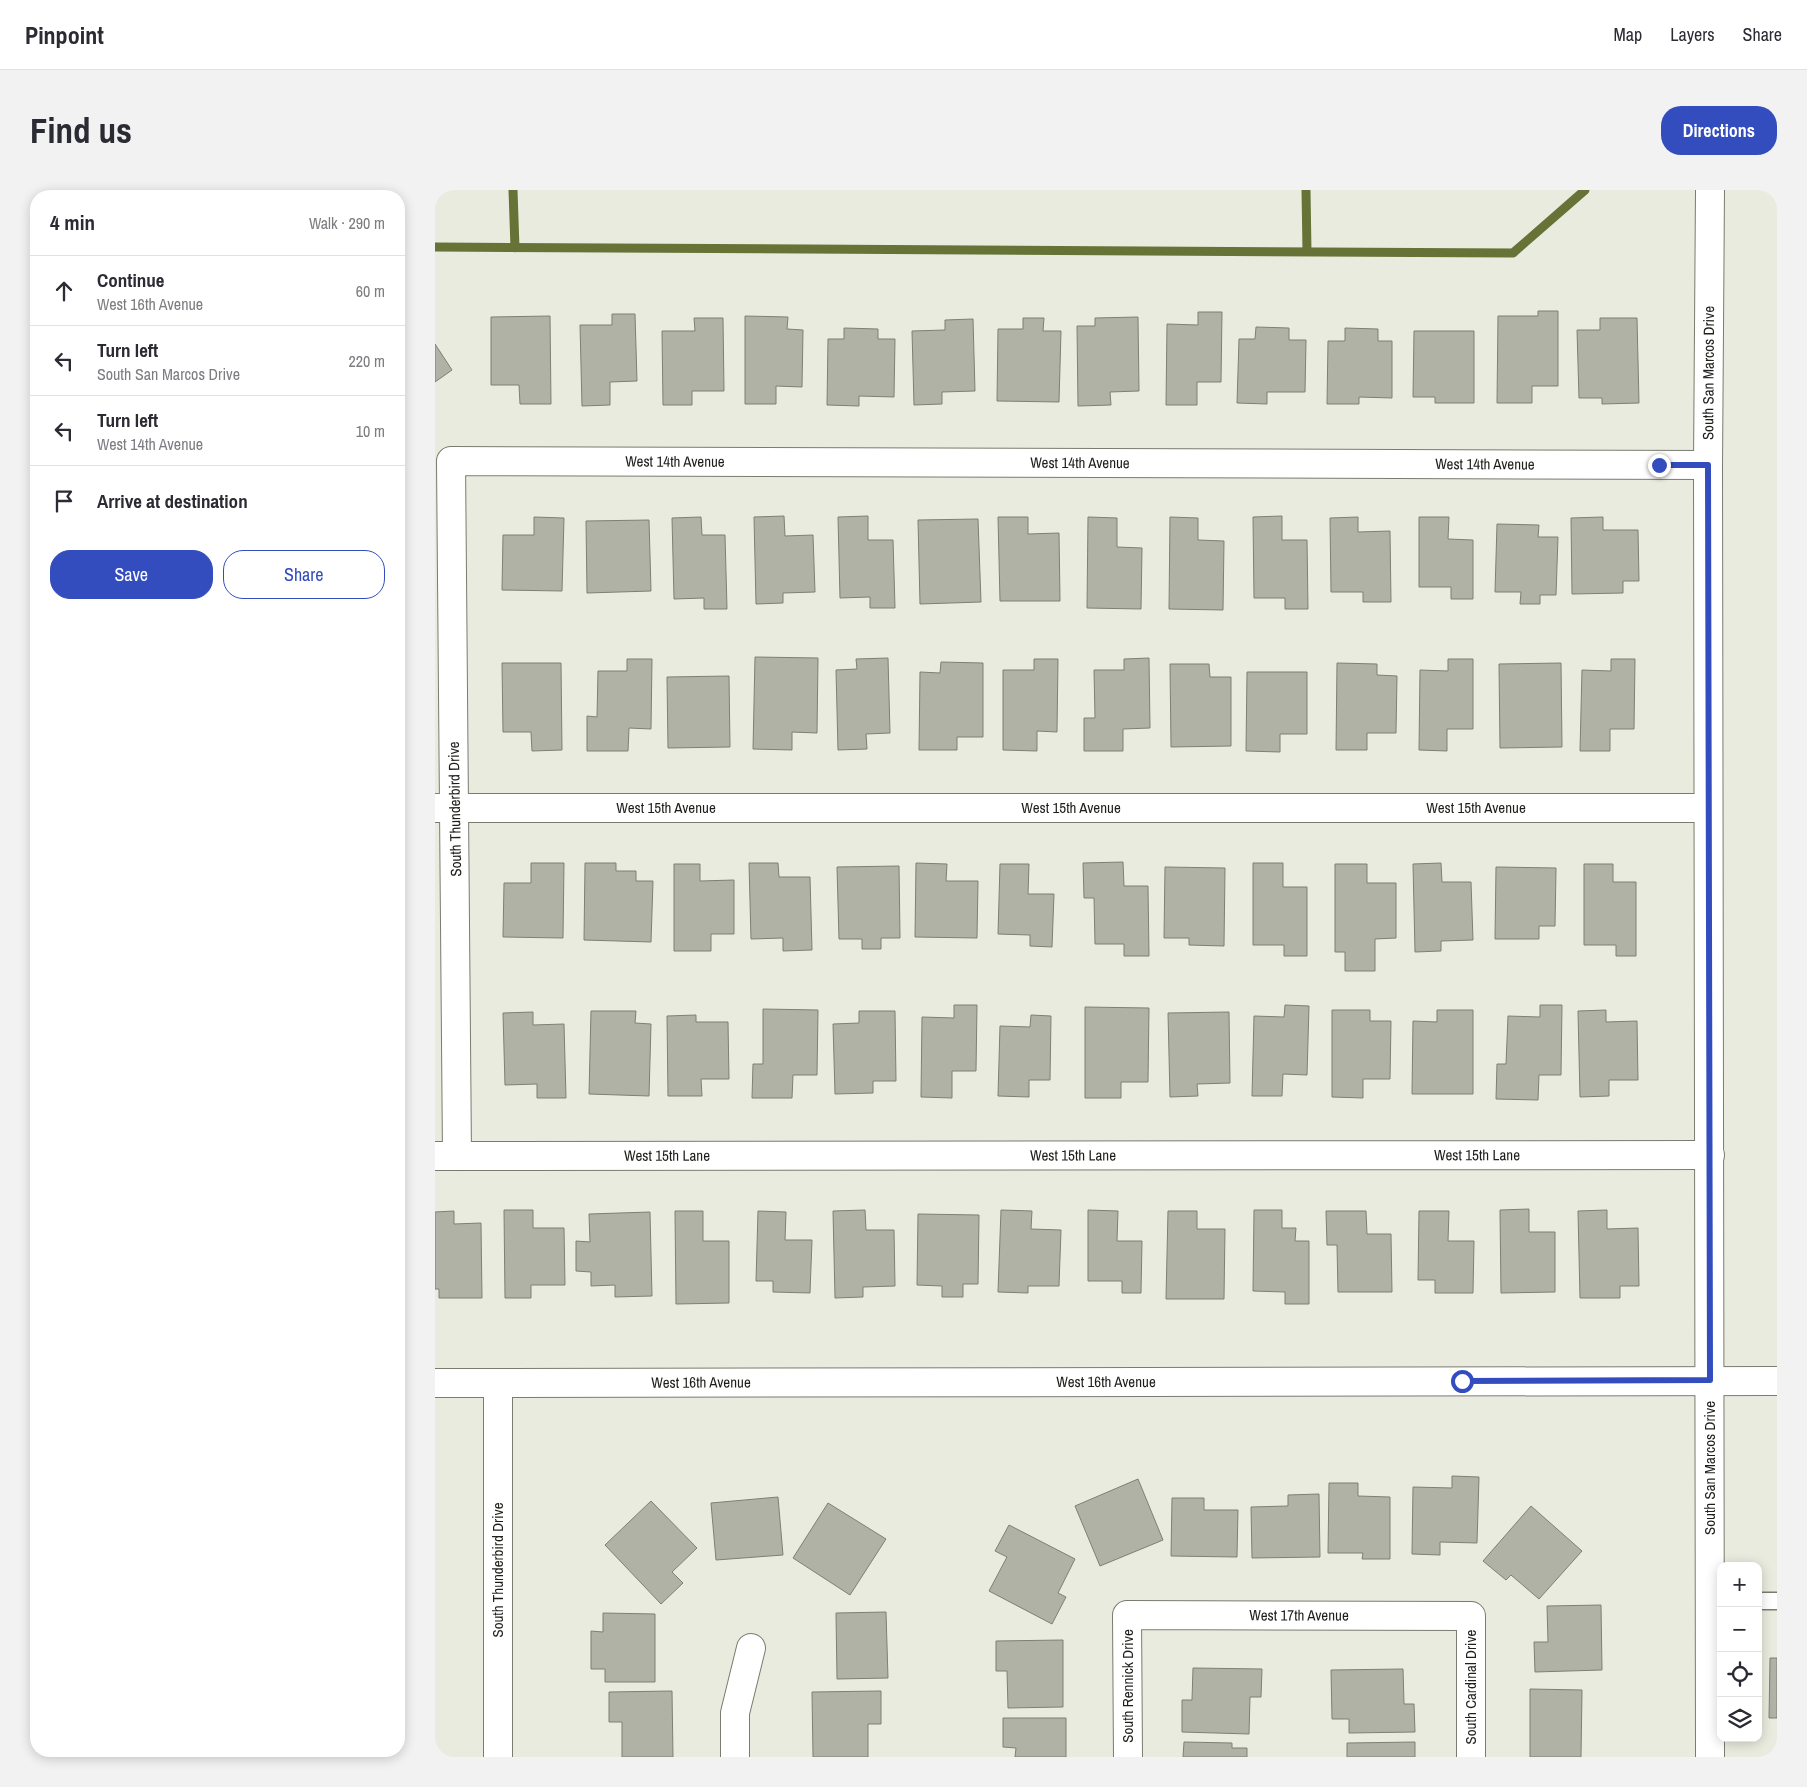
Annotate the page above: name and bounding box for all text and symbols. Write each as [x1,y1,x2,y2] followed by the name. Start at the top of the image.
[25,19,104,51] text: Pinpoint
[1614,22,1642,47] text: Map
[1670,22,1715,47] text: Layers
[1743,22,1782,47] text: Share
[1661,106,1777,155] button: Directions
[30,107,132,154] text: Find us
[50,208,95,237] text: 4 min
[309,212,385,234] text: Walk · 290 m
[97,267,165,293] text: Continue
[50,277,78,305] icon: ahead
[356,280,385,302] text: 60 m
[97,293,203,315] text: West 16th Avenue
[1697,306,1719,440] street label: South San Marcos Drive
[97,337,158,363] text: Turn left
[50,347,78,375] icon: left
[349,350,385,372] text: 220 m
[97,363,240,385] text: South San Marcos Drive
[97,407,158,433] text: Turn left
[50,417,78,445] icon: left
[356,420,385,442] text: 10 m
[97,433,203,455] text: West 14th Avenue
[625,451,725,472] street label: West 14th Avenue
[1030,452,1130,473] street label: West 14th Avenue
[1435,453,1535,474] street label: West 14th Avenue
[1648,454,1671,477] route end
[50,487,78,515] icon: arrive
[97,488,248,514] text: Arrive at destination
[50,550,213,599] button: Save
[223,550,385,599] button: Share
[443,741,466,877] street label: South Thunderbird Drive
[616,797,716,818] street label: West 15th Avenue
[1021,797,1121,818] street label: West 15th Avenue
[1426,797,1526,818] street label: West 15th Avenue
[1030,1144,1116,1166] street label: West 15th Lane
[1434,1144,1520,1165] street label: West 15th Lane
[624,1145,710,1166] street label: West 15th Lane
[1451,1370,1474,1393] route start
[1056,1371,1156,1392] street label: West 16th Avenue
[651,1372,751,1393] street label: West 16th Avenue
[1699,1401,1720,1535] street label: South San Marcos Drive
[487,1502,508,1638] street label: South Thunderbird Drive
[1717,1562,1762,1742] map controls
[1717,1562,1762,1607] button: +
[1249,1604,1349,1626] street label: West 17th Avenue
[1717,1607,1762,1652] button: −
[1117,1629,1138,1743] street label: South Rennick Drive
[1460,1629,1481,1744] street label: South Cardinal Drive
[1717,1652,1762,1697] button: locate
[1717,1697,1762,1742] button: layers

